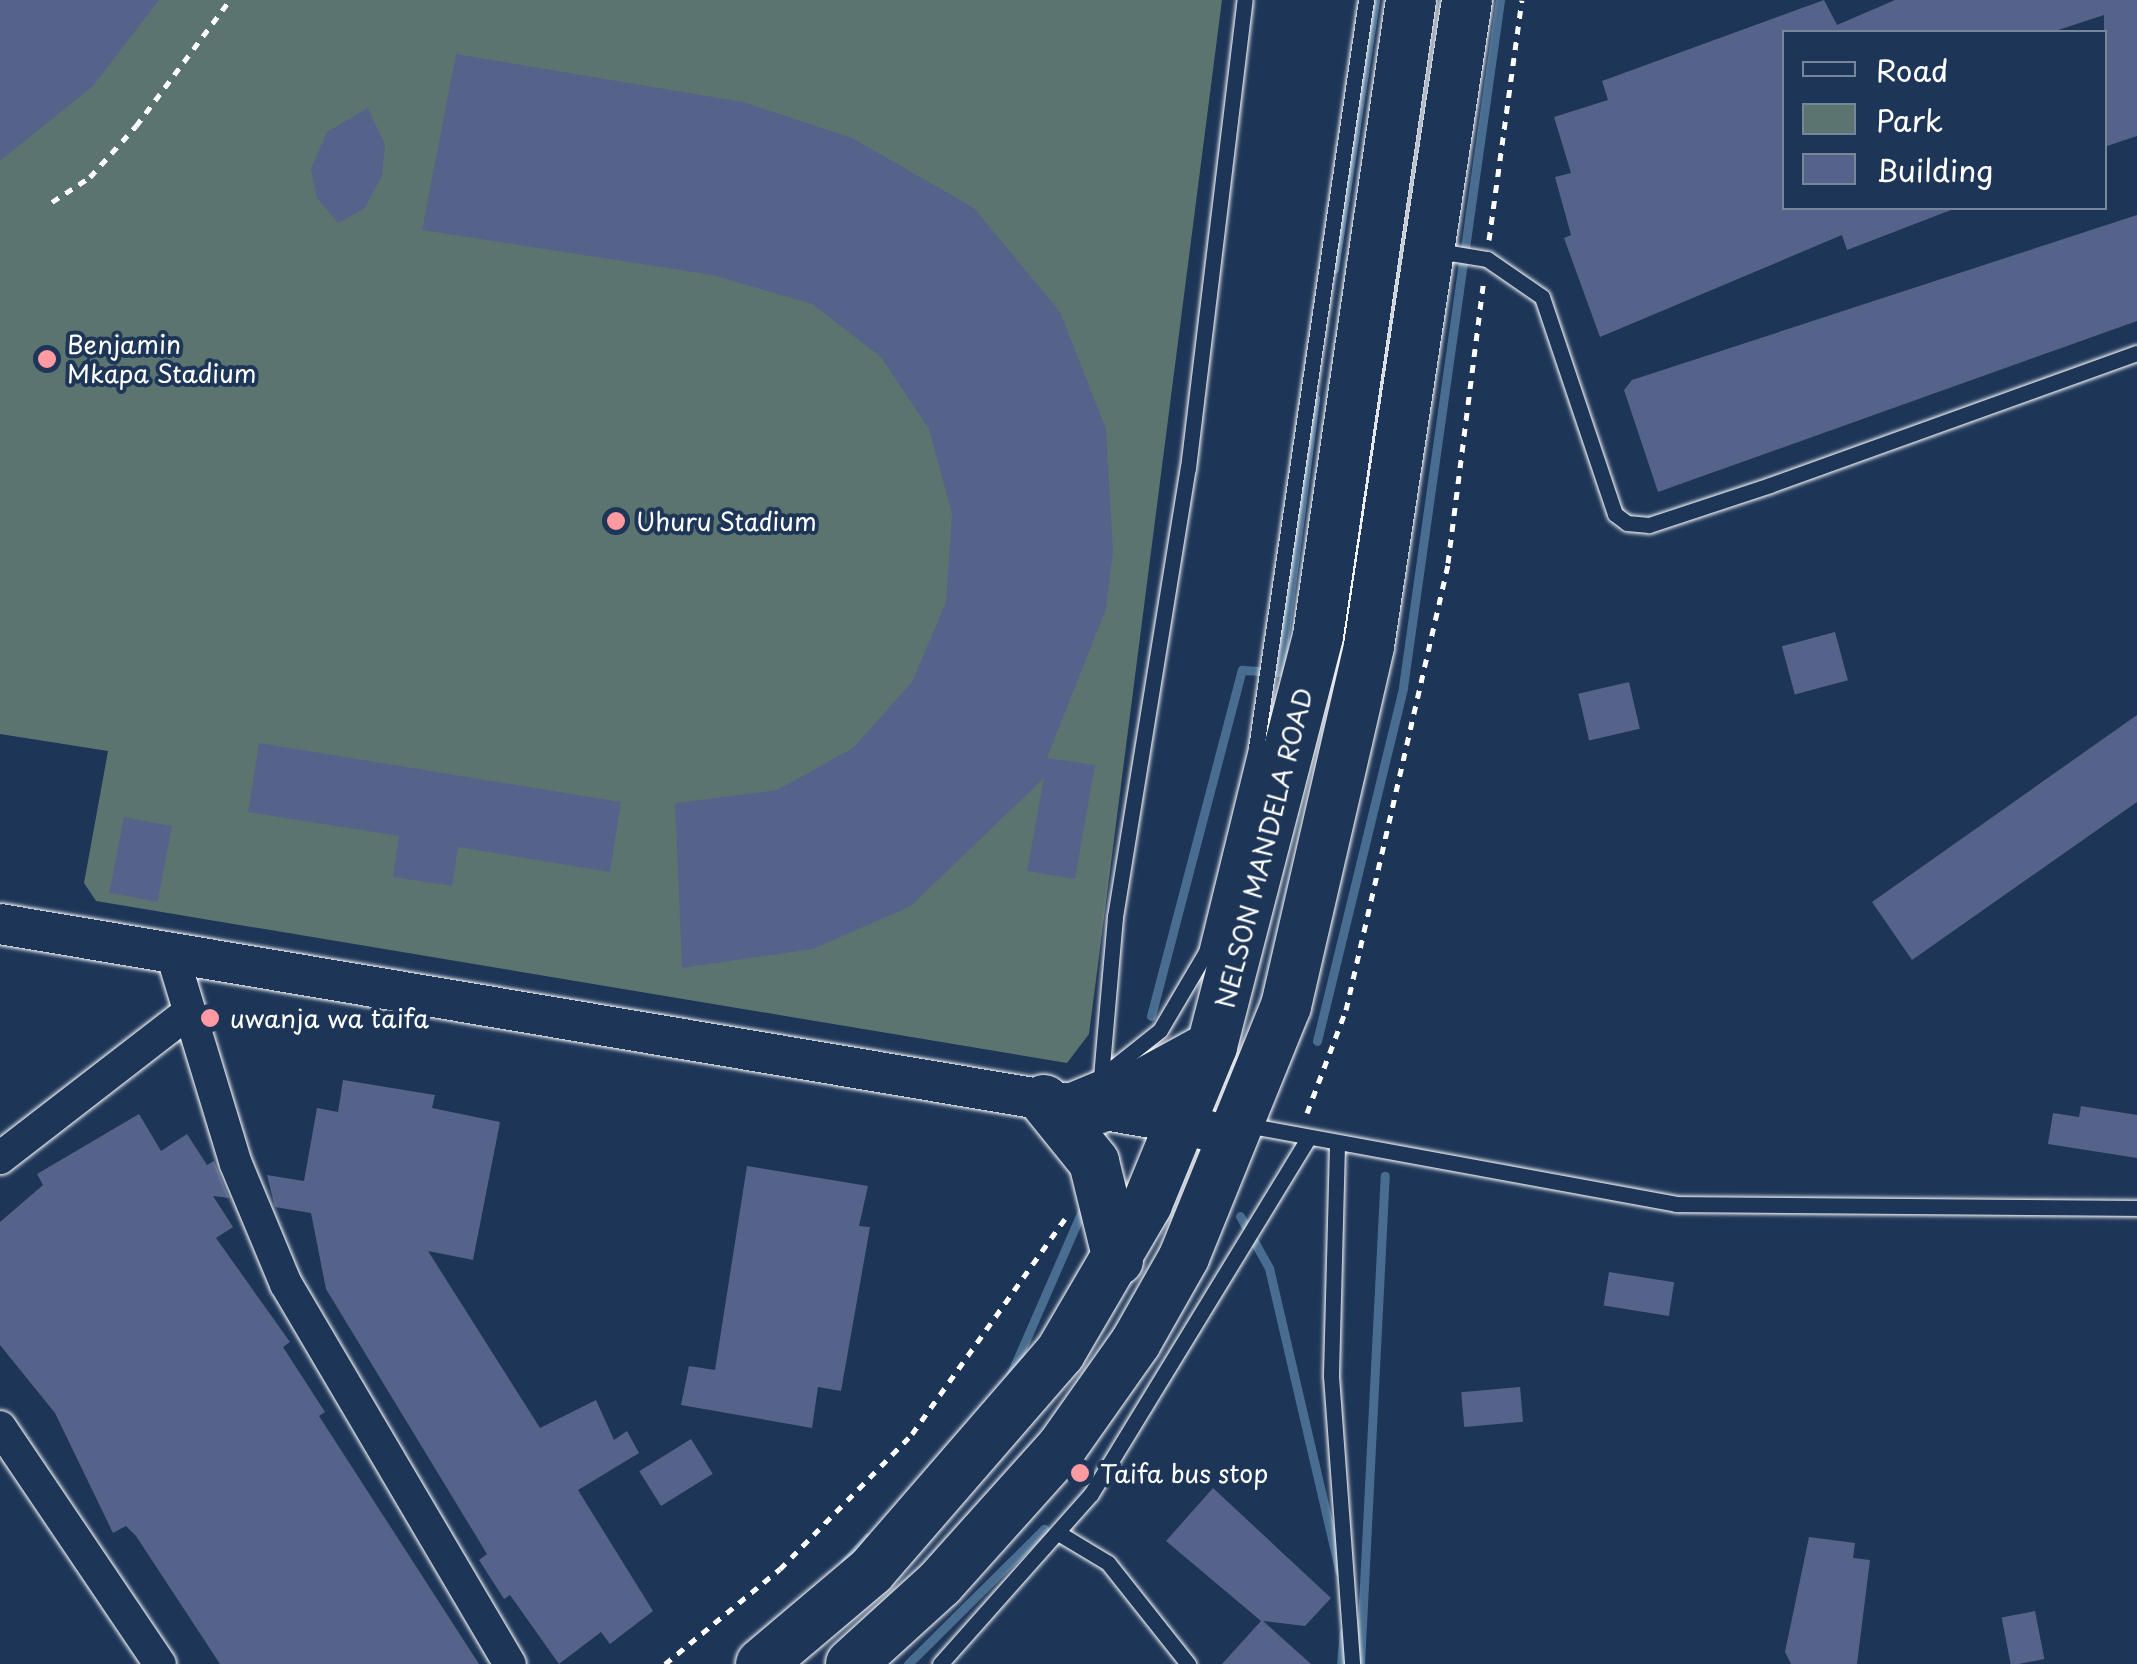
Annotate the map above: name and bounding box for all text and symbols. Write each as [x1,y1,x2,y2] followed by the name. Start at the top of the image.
[1782,30,2107,210] legend
[1876,47,1949,92] text: Road
[1876,97,1943,142] text: Park
[1876,147,1993,192] text: Building
[67,330,257,389] place label: Benjamin Mkapa Stadium
[36,348,58,370] marker: Benjamin Mkapa Stadium
[636,506,819,536] place label: Uhuru Stadium
[605,510,627,532] marker: Uhuru Stadium
[1210,684,1318,1012] street label: NELSON MANDELA ROAD
[230,1003,427,1033] place label: uwanja wa taifa
[199,1007,221,1029] marker: uwanja wa taifa
[1100,1458,1268,1488] place label: Taifa bus stop
[1069,1462,1091,1484] marker: Taifa bus stop

